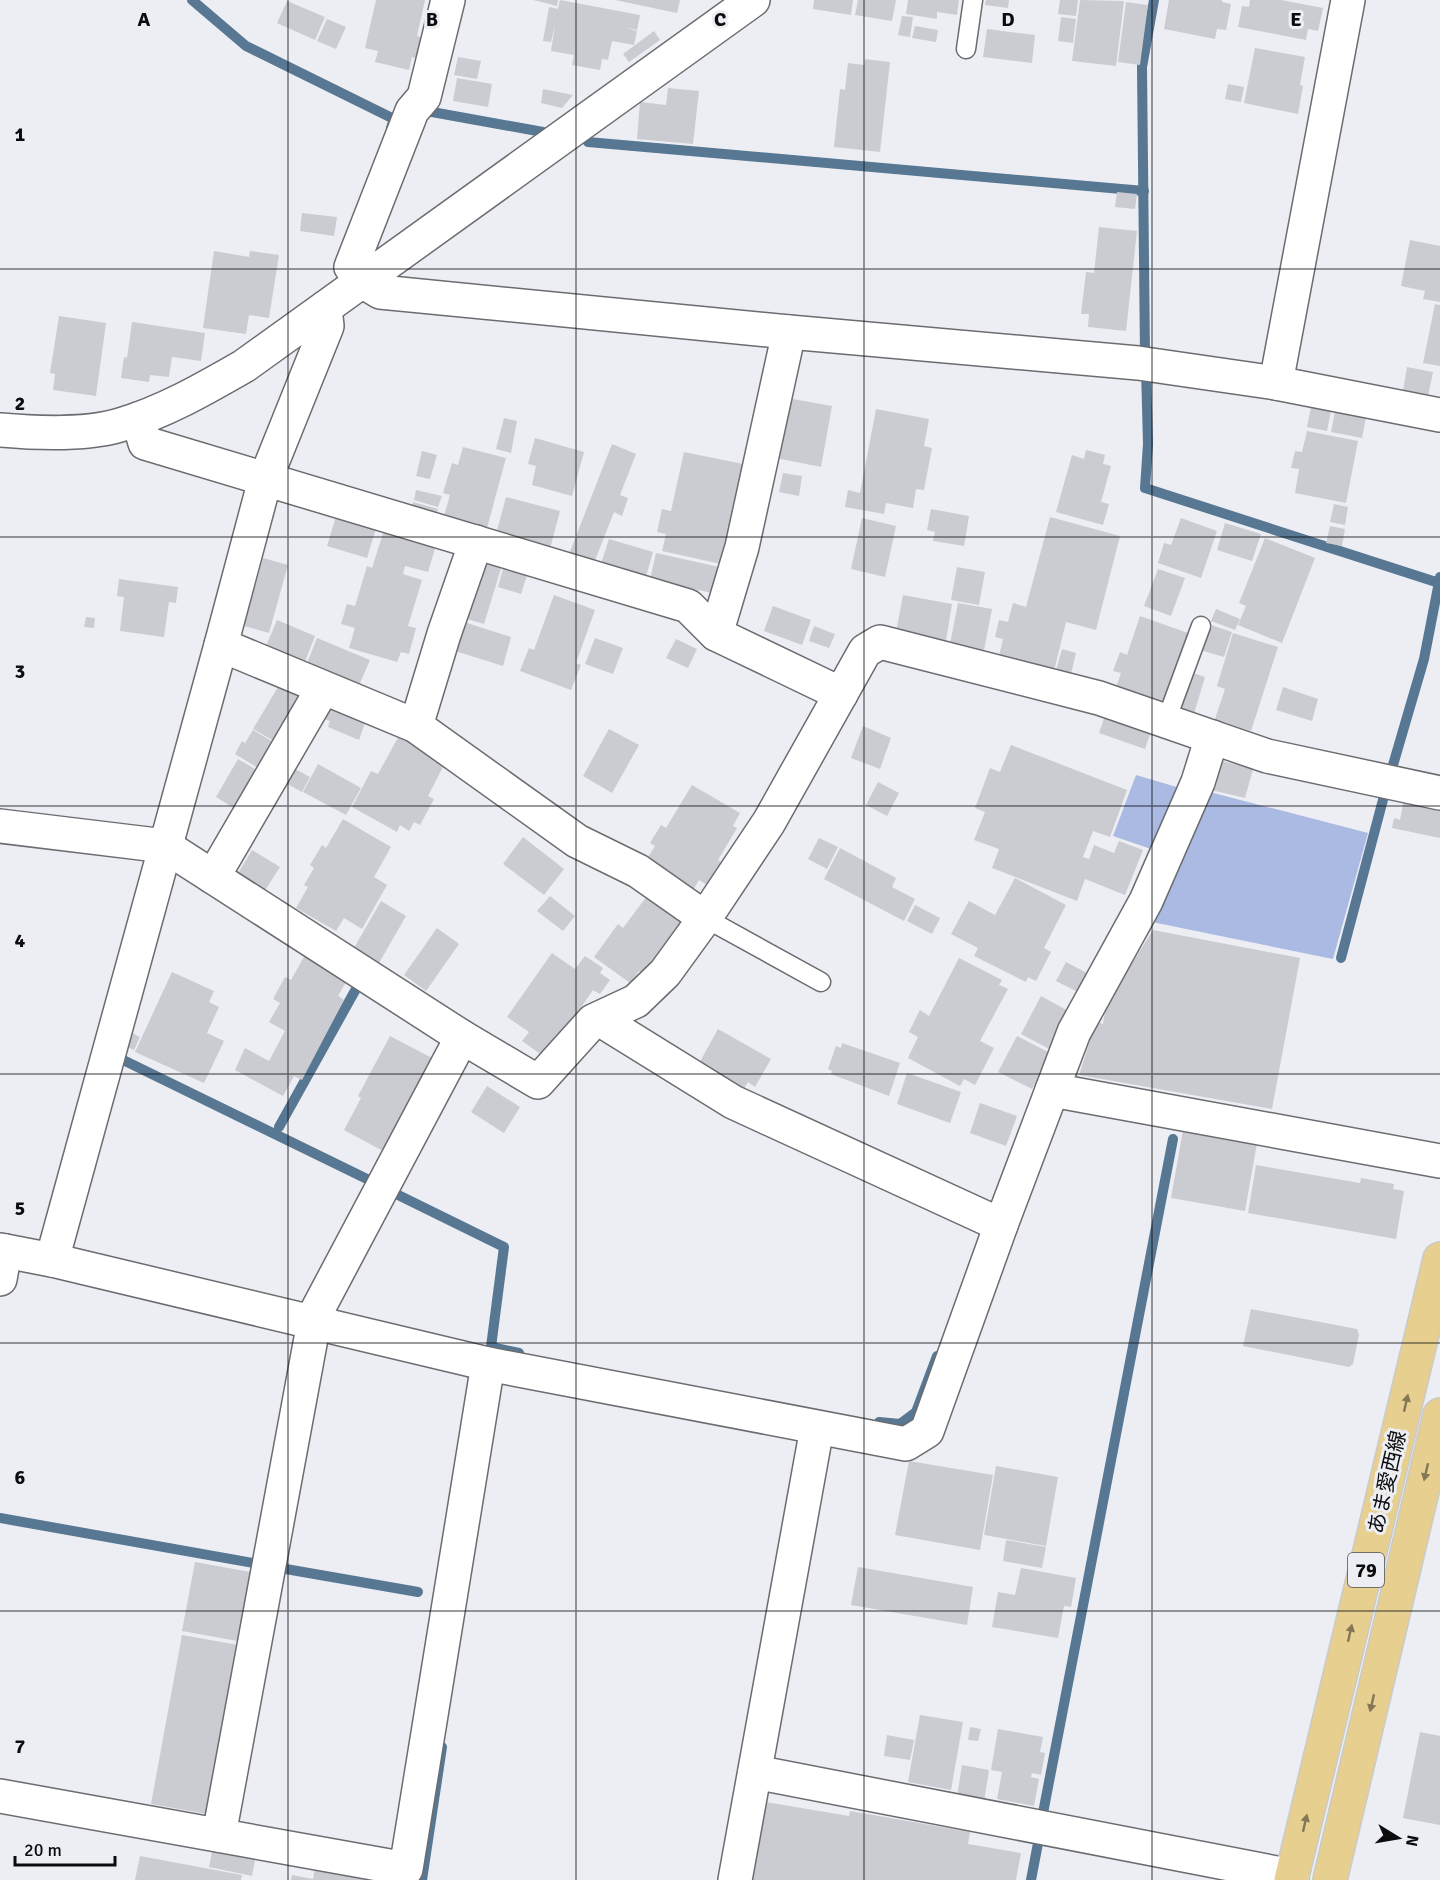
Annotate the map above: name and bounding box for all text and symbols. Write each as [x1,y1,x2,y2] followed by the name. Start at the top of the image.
[138,7,151,32] text: A
[426,7,438,32] text: B
[714,7,726,32] text: C
[1001,7,1015,32] text: D
[1290,7,1302,32] text: E
[15,122,26,147] text: 1
[15,391,25,416] text: 2
[15,659,25,684] text: 3
[15,928,26,953] text: 4
[15,1196,25,1221] text: 5
[1401,1394,1411,1412] one-way arrow
[1363,1428,1411,1536] street label: あま愛西線
[1421,1463,1431,1481] one-way arrow
[15,1465,26,1490] text: 6
[1348,1553,1384,1587] road number: 79
[1346,1624,1356,1643] one-way arrow
[1366,1693,1376,1712] one-way arrow
[15,1734,26,1759] text: 7
[1368,1808,1428,1868] north arrow
[1300,1814,1310,1832] one-way arrow
[15,1829,116,1867] scale bar
[1401,1833,1423,1848] text: N
[24,1839,62,1861] text: 20 m

